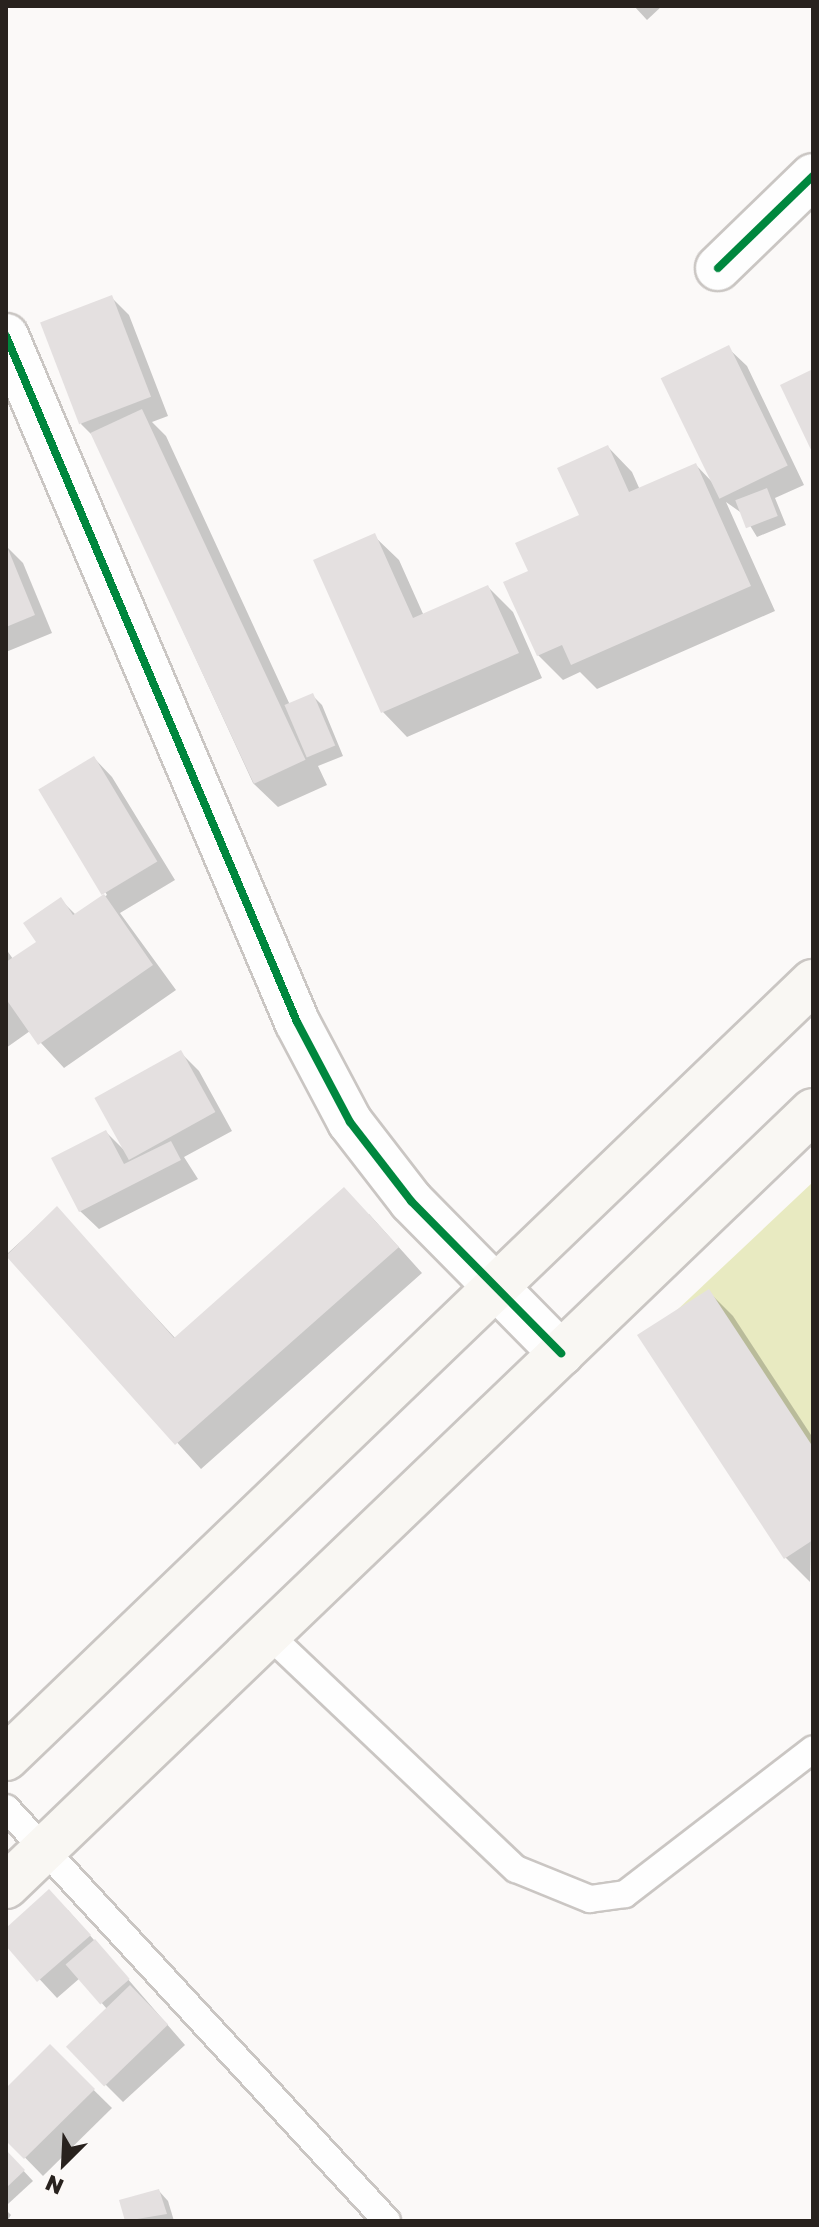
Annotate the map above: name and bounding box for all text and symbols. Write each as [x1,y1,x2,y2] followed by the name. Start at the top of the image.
[24,2123,104,2203] north arrow
[41,2170,67,2201] text: N

